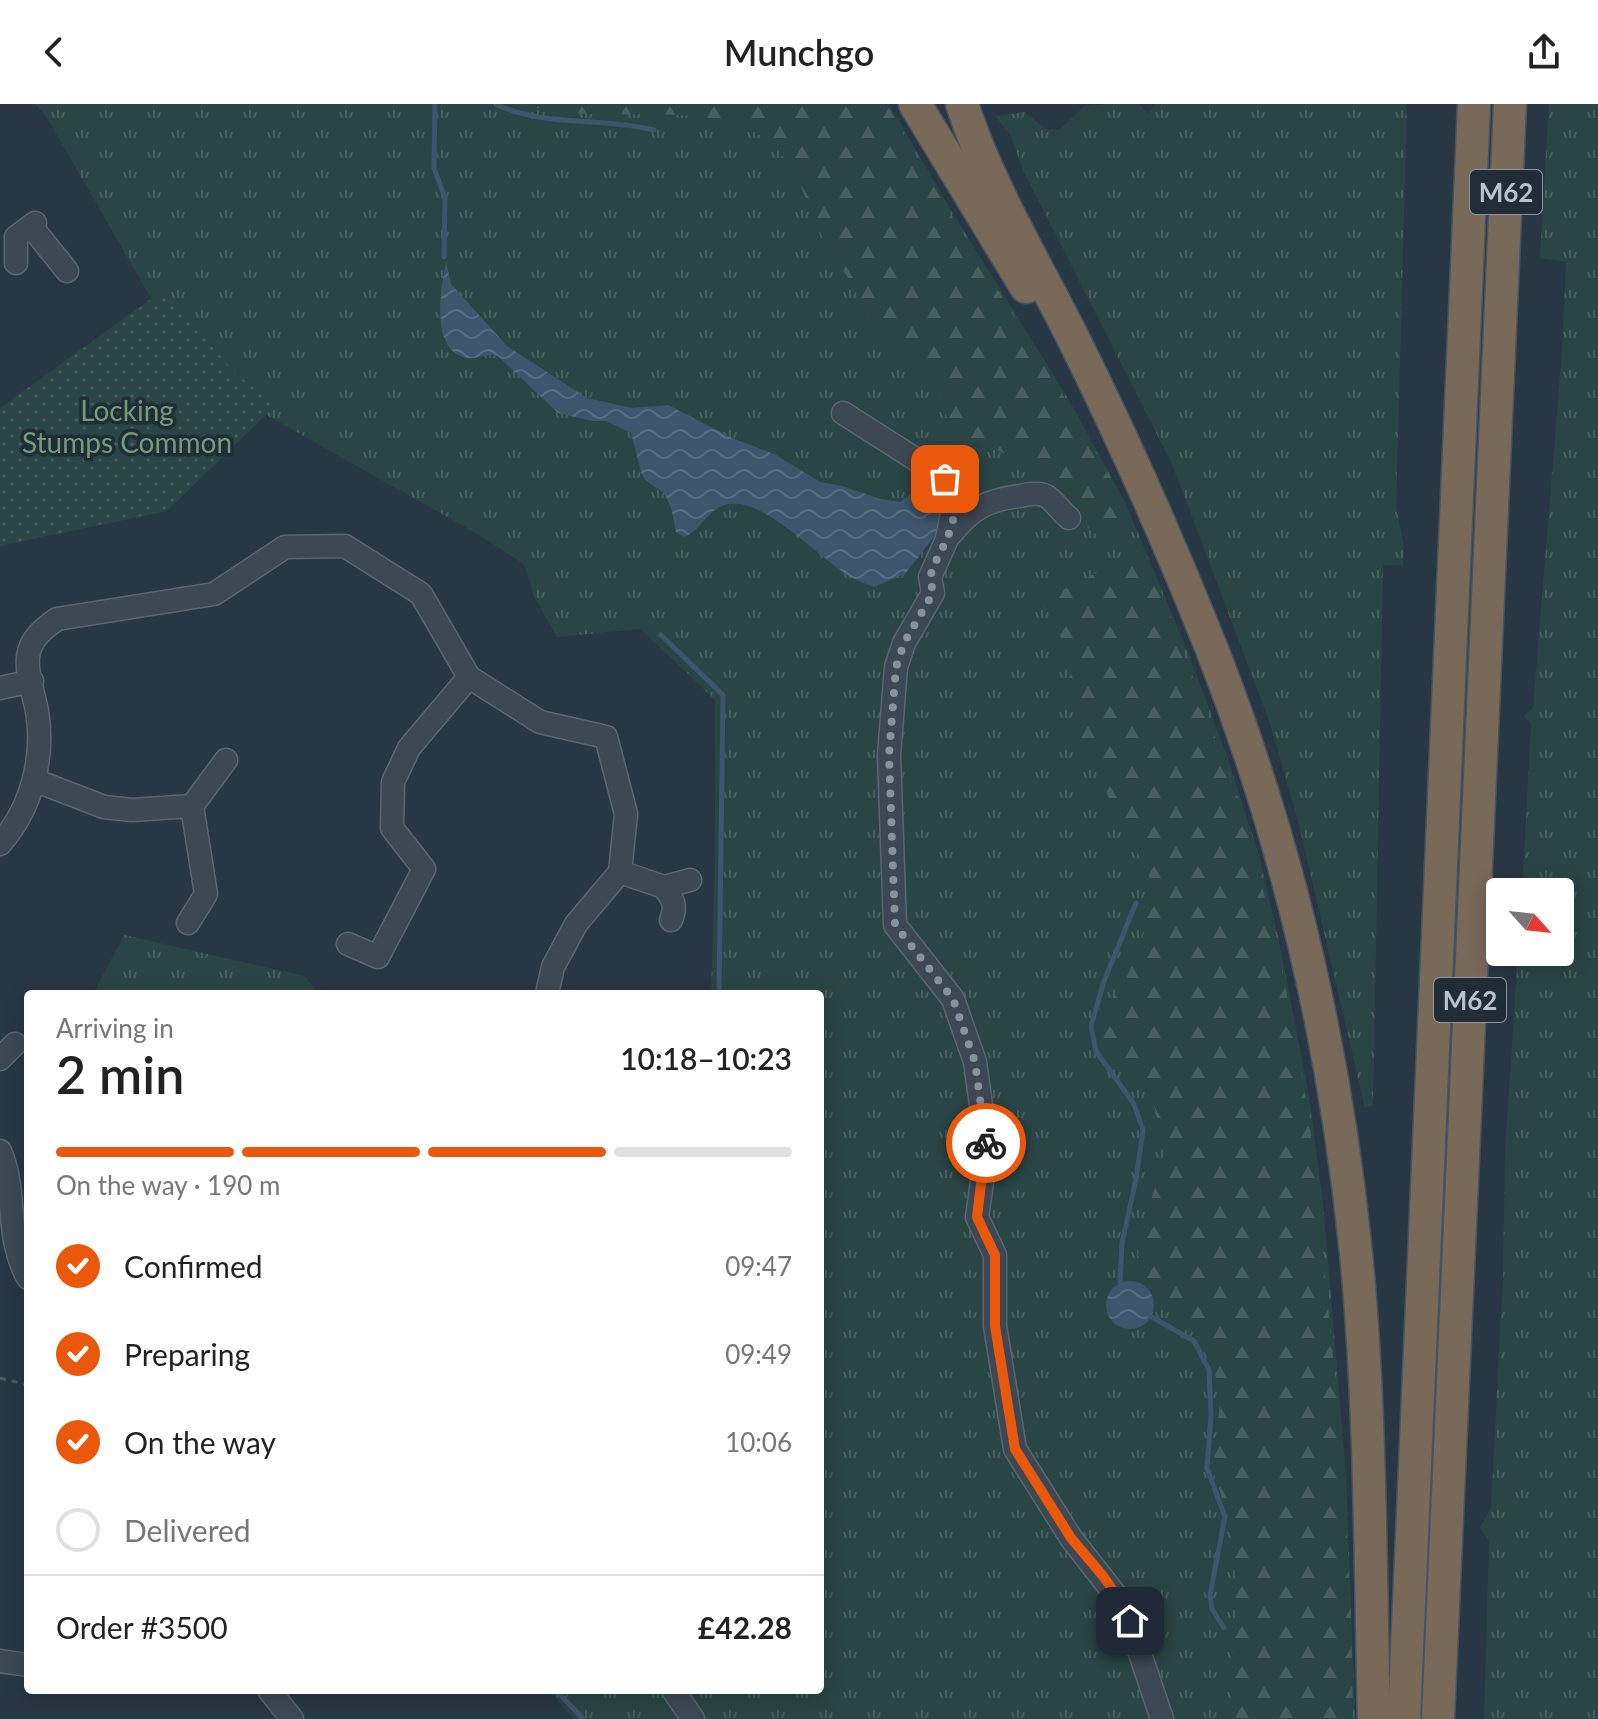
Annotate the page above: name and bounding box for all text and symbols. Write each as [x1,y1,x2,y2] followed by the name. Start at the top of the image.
[32,30,76,74] icon: back
[724,30,874,74] text: Munchgo
[1522,30,1566,74] icon: share
[1470,170,1542,214] road number: M62
[22,393,232,459] park label: Locking Stumps Common
[911,445,979,513] pin
[923,457,967,501] icon: bag
[1486,878,1574,966] north arrow
[1486,878,1574,966] map controls
[1434,978,1506,1022] road number: M62
[56,1012,174,1044] text: Arriving in
[620,1040,792,1076] text: 10:18–10:23
[56,1043,184,1105] text: 2 min
[946,1103,1026,1183] courier
[964,1121,1008,1165] icon: bike
[56,1169,280,1201] text: On the way · 190 m
[56,1244,100,1288] icon: check
[124,1248,263,1284] text: Confirmed
[725,1250,792,1282] text: 09:47
[56,1332,100,1376] icon: check
[124,1336,250,1372] text: Preparing
[725,1338,792,1370] text: 09:49
[56,1420,100,1464] icon: check
[124,1424,276,1460] text: On the way
[725,1426,792,1458] text: 10:06
[124,1512,251,1548] text: Delivered
[1096,1587,1164,1655] pin
[1108,1599,1152,1643] icon: home
[56,1609,228,1645] text: Order #3500
[698,1609,792,1645] text: £42.28

